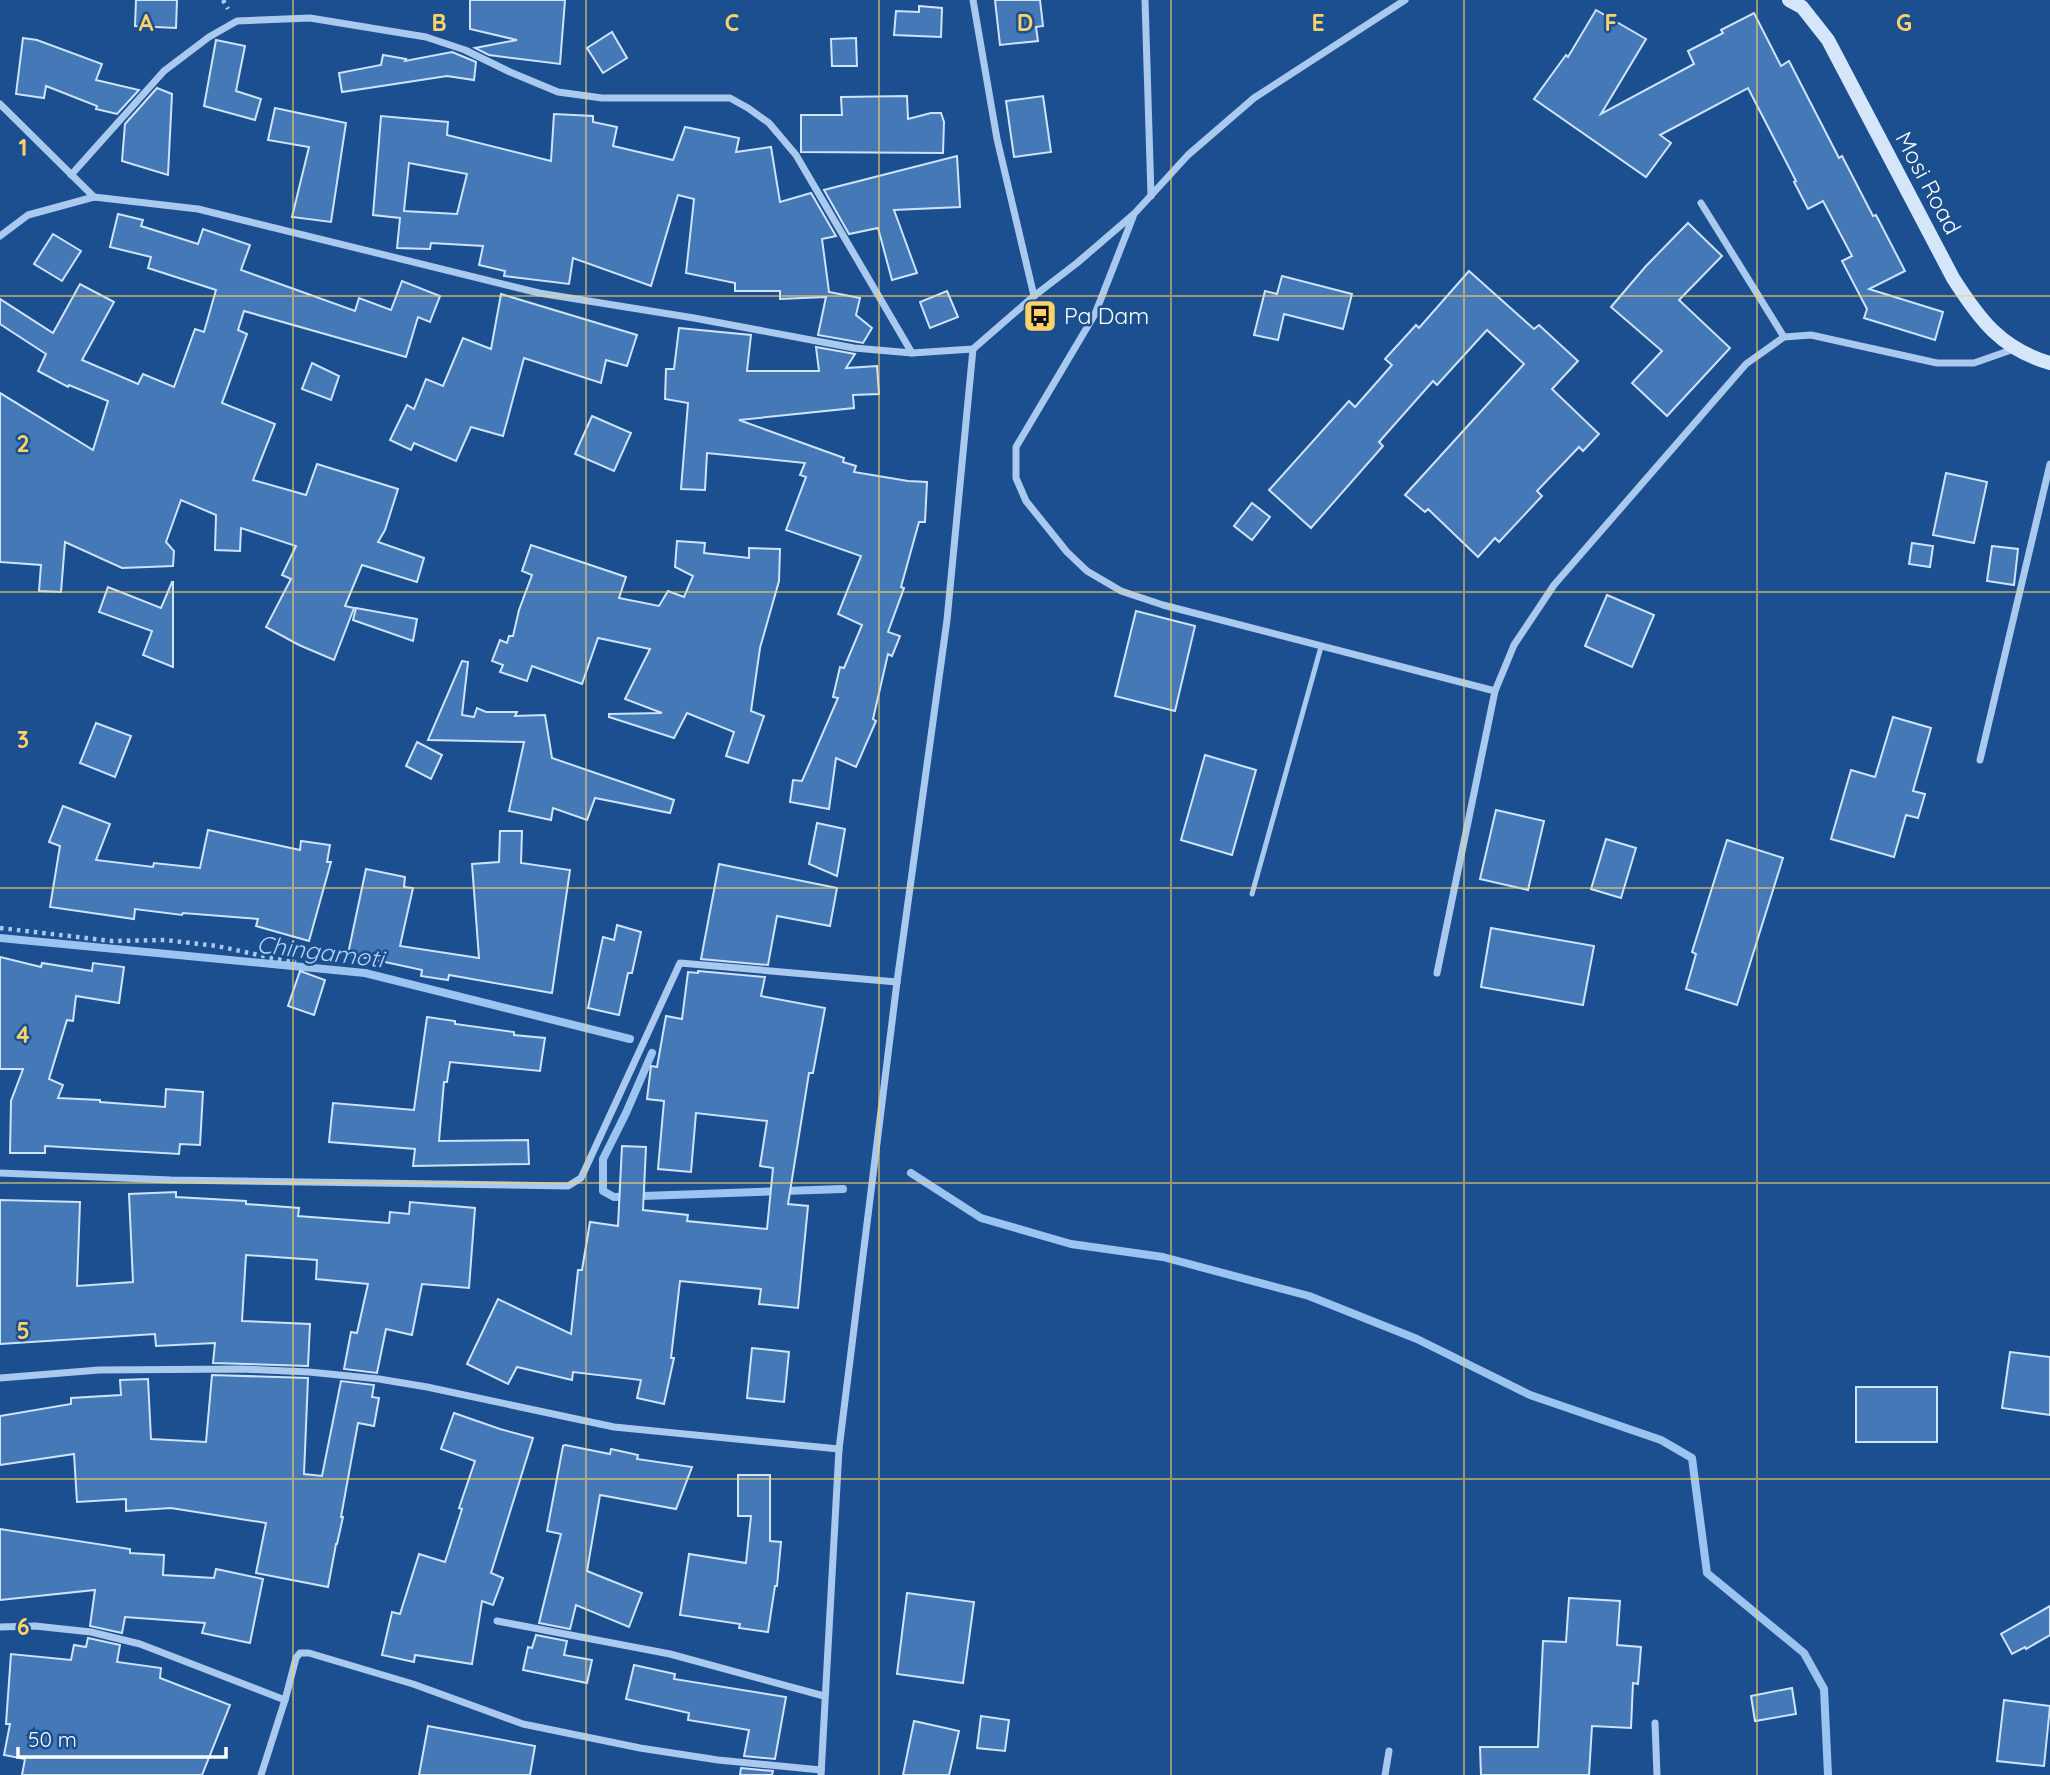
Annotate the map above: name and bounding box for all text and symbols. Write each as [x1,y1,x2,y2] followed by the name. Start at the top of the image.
[139,8,154,37] text: A
[431,8,447,37] text: B
[725,8,739,37] text: C
[1017,8,1033,37] text: D
[1311,8,1325,37] text: E
[1605,8,1617,37] text: F
[1896,8,1912,37] text: G
[1889,127,1968,239] street label: Mosi Road
[19,133,27,162] text: 1
[1021,297,1059,335] bus stop icon: Pa Dam
[1064,301,1149,330] place label: Pa Dam
[16,429,30,458] text: 2
[17,725,29,754] text: 3
[255,928,388,974] water label: Chingamoti
[16,1020,30,1049] text: 4
[16,1316,30,1345] text: 5
[17,1612,29,1641] text: 6
[18,1716,226,1760] scale bar
[28,1726,77,1752] text: 50 m

